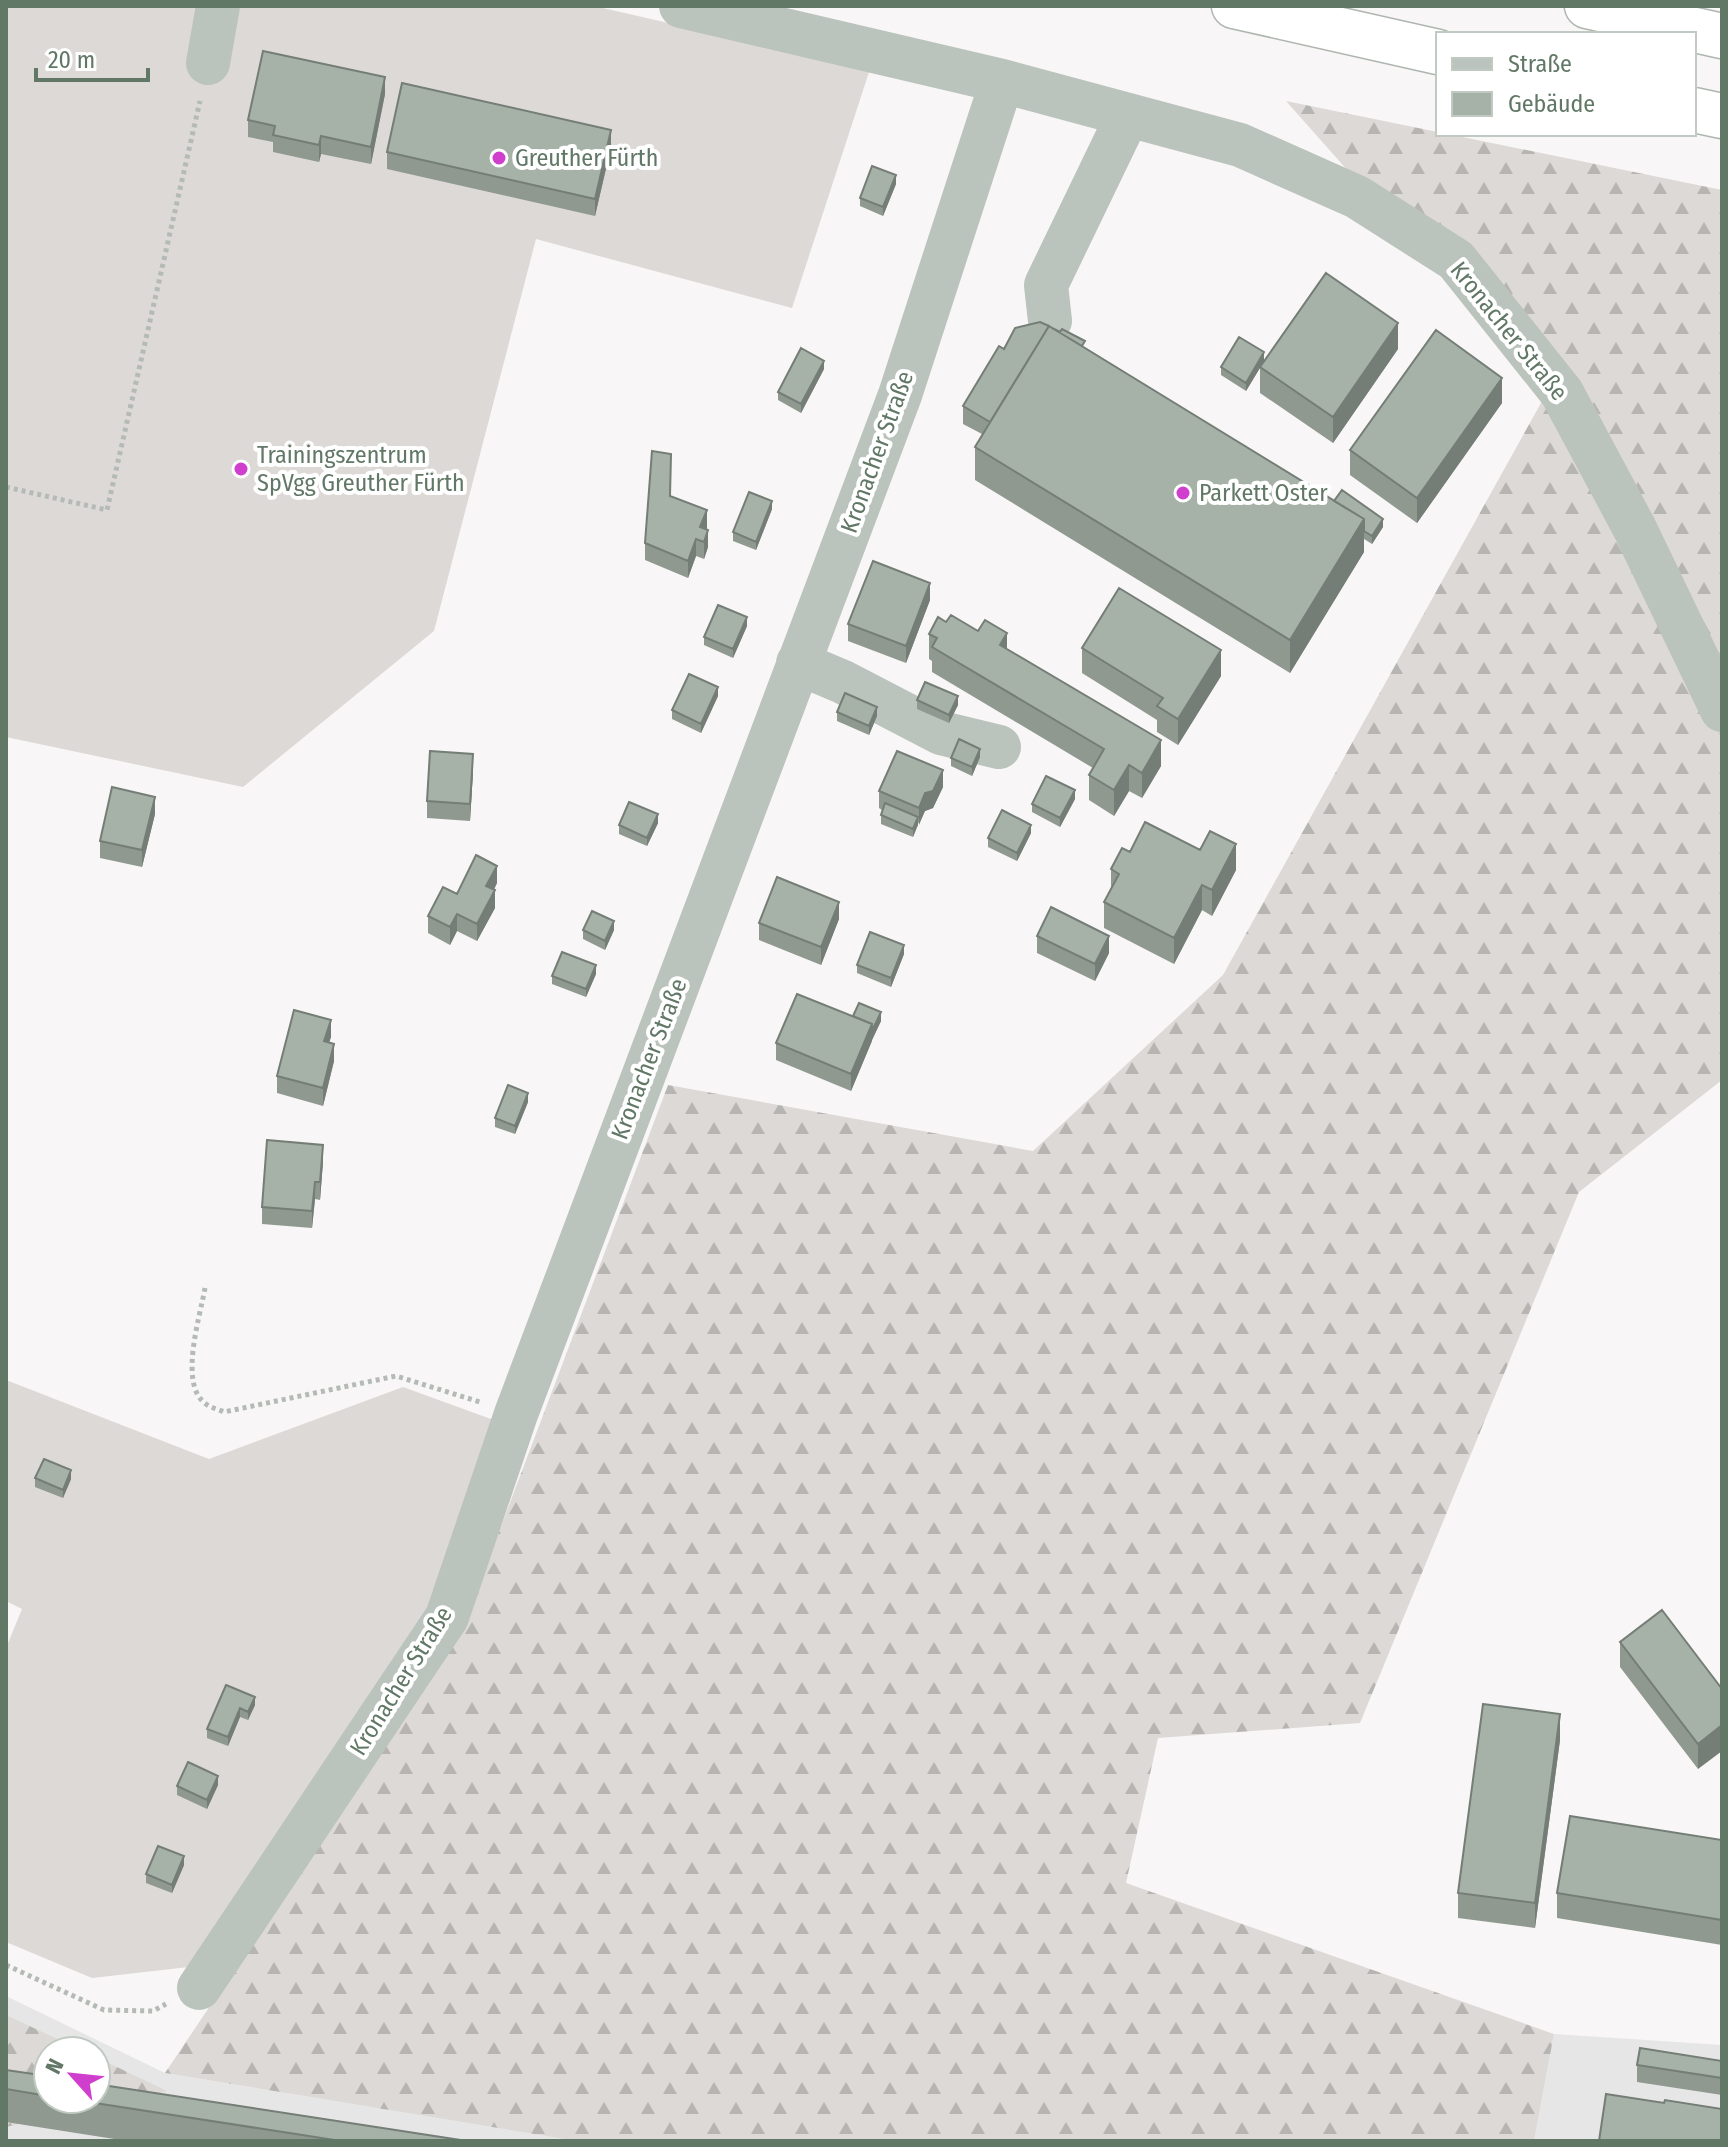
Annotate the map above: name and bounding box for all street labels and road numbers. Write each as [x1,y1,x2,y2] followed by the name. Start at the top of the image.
[1445,256,1573,406] street label: Kronacher Straße
[835,367,919,537] street label: Kronacher Straße
[605,975,693,1143] street label: Kronacher Straße
[344,1601,458,1761] street label: Kronacher Straße

